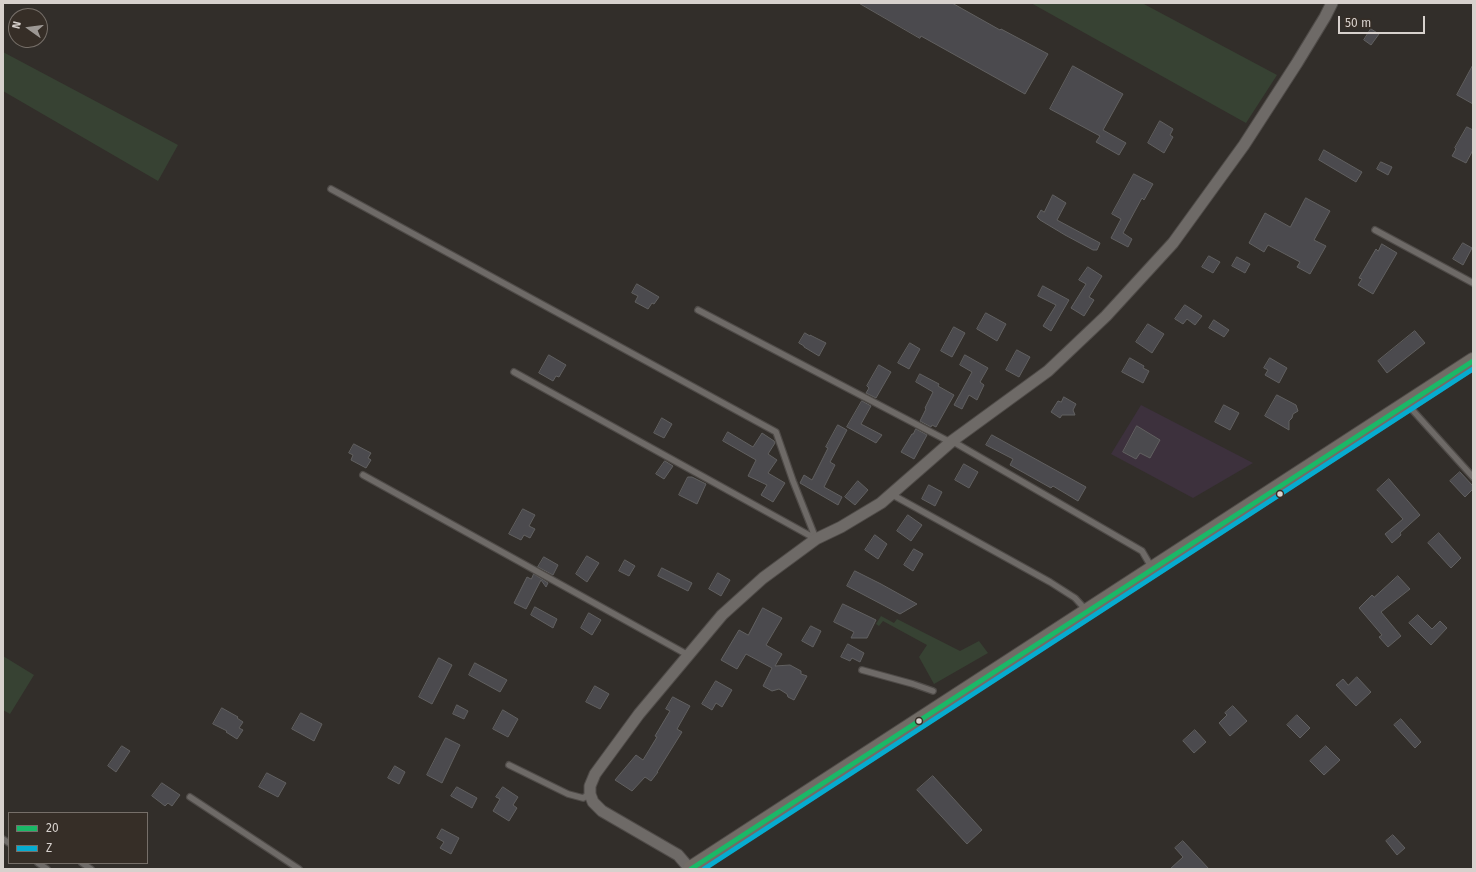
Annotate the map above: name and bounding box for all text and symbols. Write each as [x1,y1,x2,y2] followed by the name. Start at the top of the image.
[8,8,48,48] north arrow
[1340,8,1427,34] scale bar
[1345,16,1371,30] text: 50 m
[10,20,24,30] text: N
[1275,489,1285,499] unlabelled marker
[914,716,924,726] unlabelled marker
[8,812,148,864] legend
[46,821,59,835] text: 20
[46,841,52,855] text: Z

